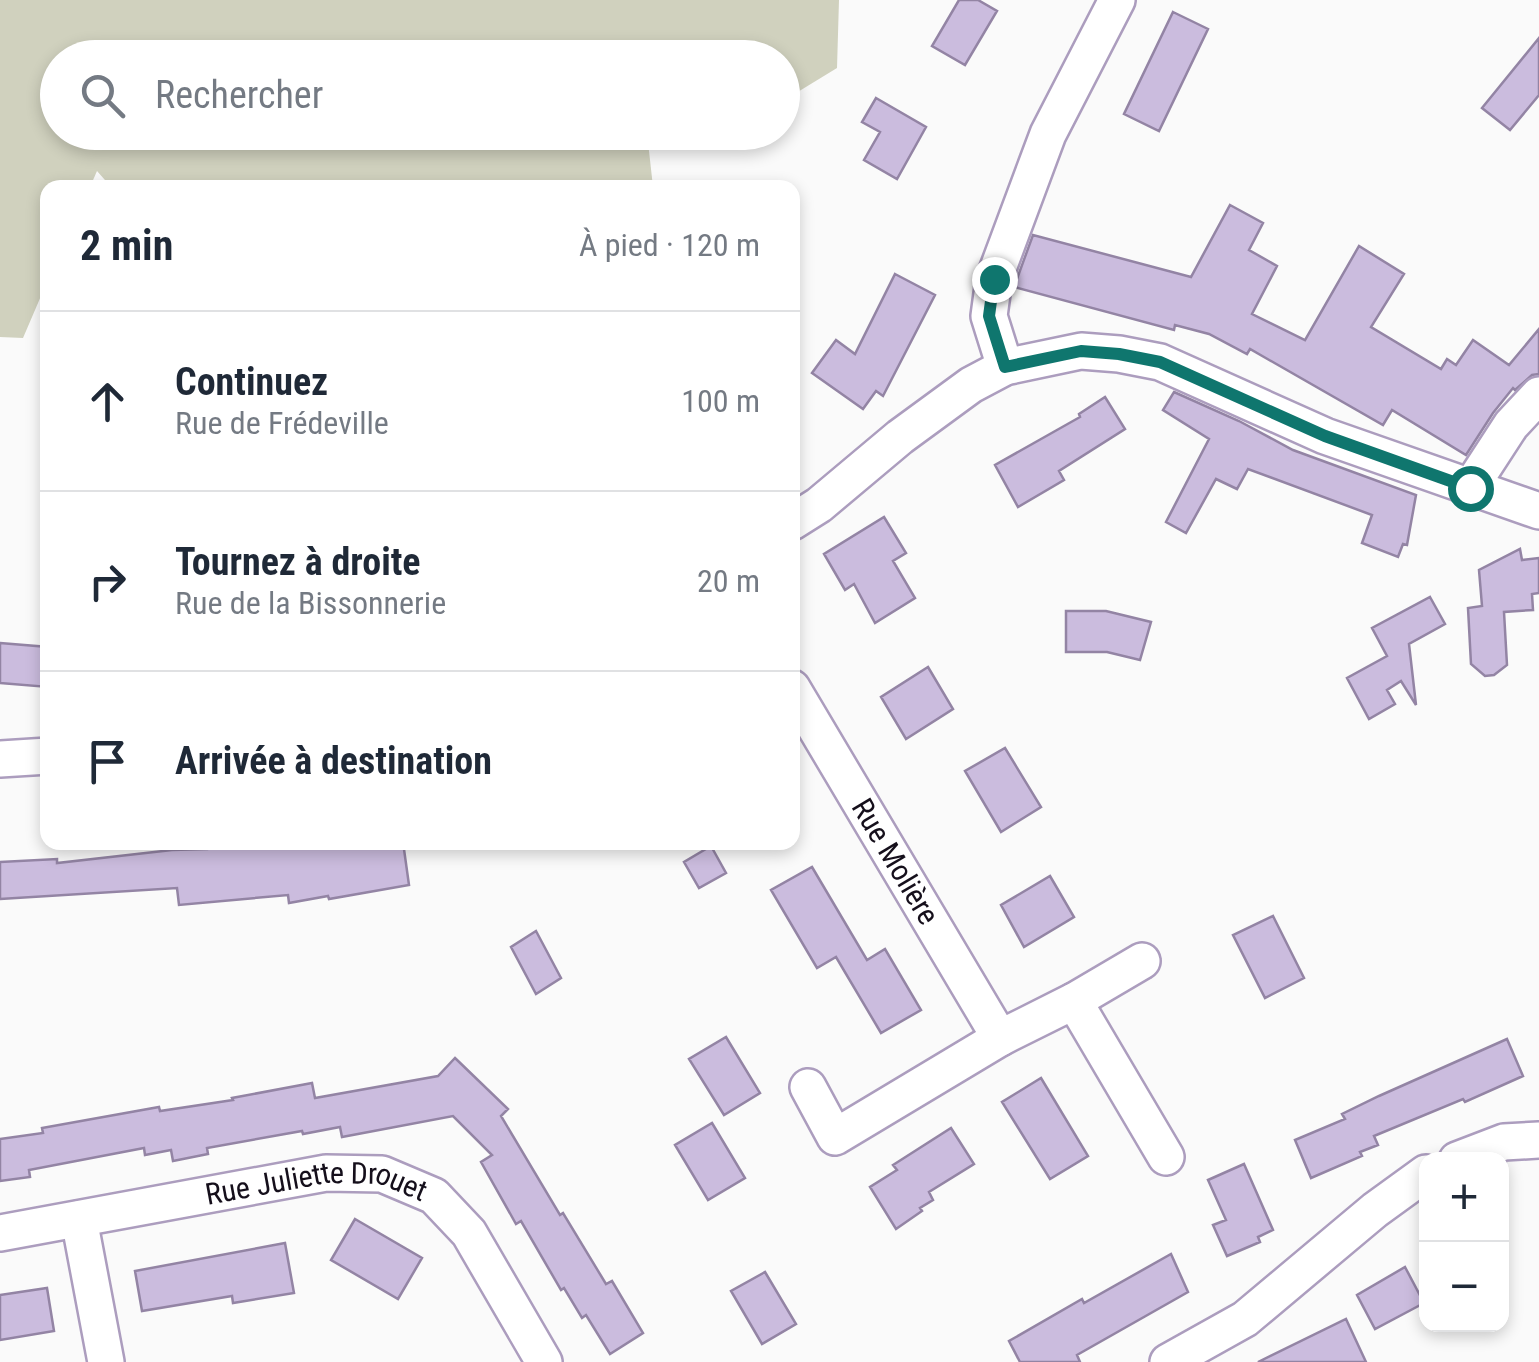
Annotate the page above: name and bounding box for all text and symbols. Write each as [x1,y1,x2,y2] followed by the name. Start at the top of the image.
[40,40,800,150] search box
[75,68,130,123] icon: search
[155,73,323,117] text: Rechercher
[80,221,173,270] text: 2 min
[579,226,760,264] text: À pied · 120 m
[972,257,1018,303] route end
[175,360,328,404] text: Continuez
[80,374,135,429] icon: ahead
[681,382,760,420] text: 100 m
[175,404,389,442] text: Rue de Frédeville
[1448,466,1494,512] route start
[175,540,421,584] text: Tournez à droite
[80,554,135,609] icon: right
[697,562,760,600] text: 20 m
[175,584,446,622] text: Rue de la Bissonnerie
[80,734,135,789] icon: arrive
[175,739,492,783] text: Arrivée à destination
[845,792,946,930] street label: Rue Molière
[1419,1152,1509,1332] map controls
[1419,1152,1509,1242] button: +
[203,1155,433,1212] street label: Rue Juliette Drouet
[1419,1242,1509,1332] button: −

